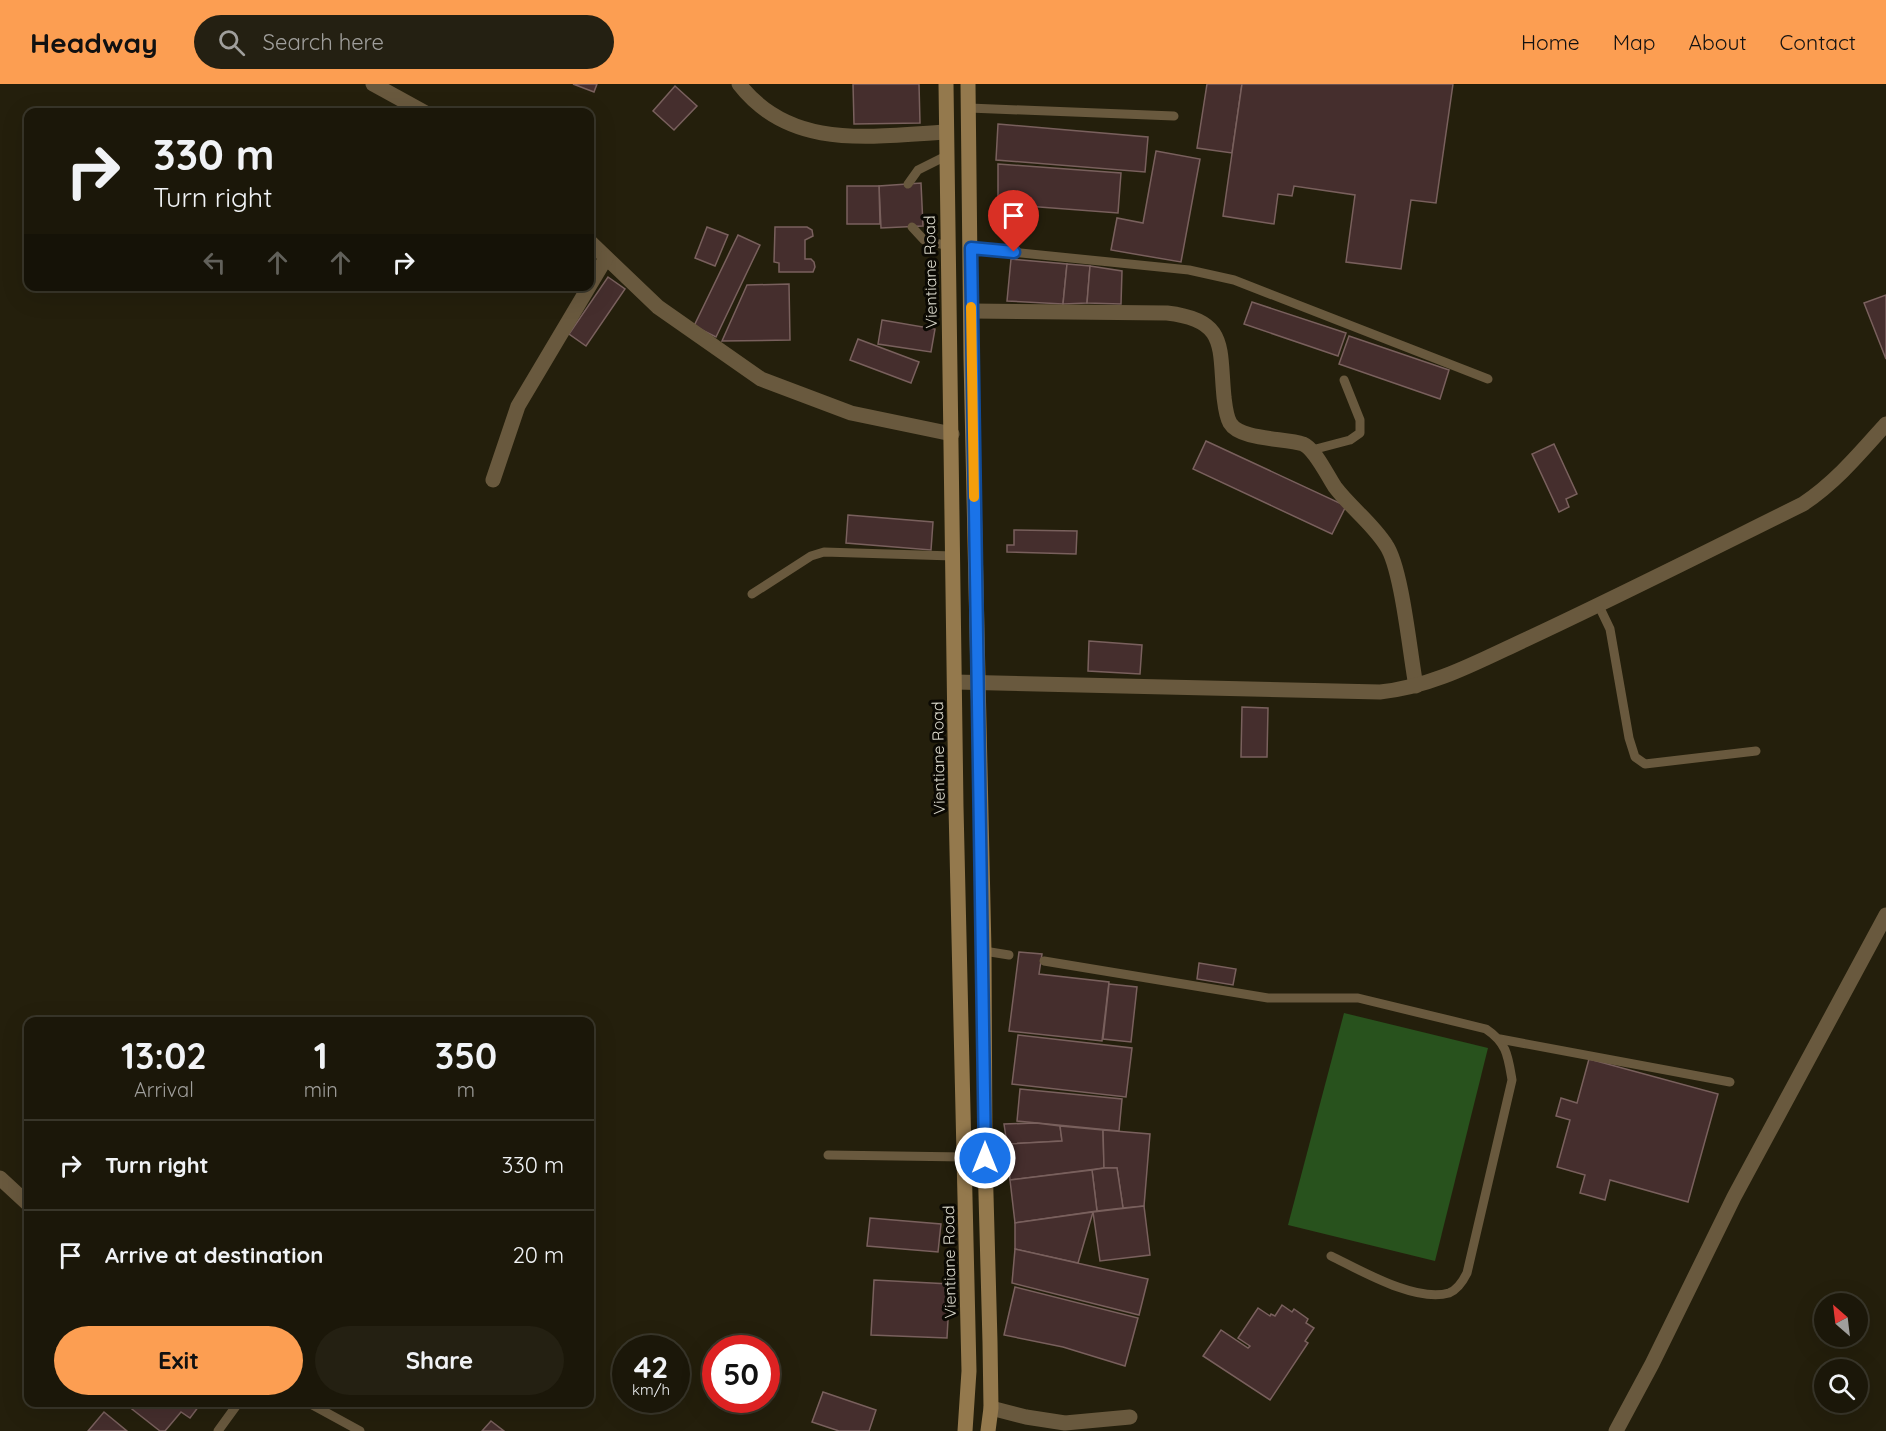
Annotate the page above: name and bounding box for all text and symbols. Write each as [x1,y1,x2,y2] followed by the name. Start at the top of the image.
[194,15,614,69] search box
[30,25,158,60] text: Headway
[215,26,248,59] icon: search
[263,28,384,56] text: Search here
[1521,29,1580,55] text: Home
[1613,29,1656,55] text: Map
[1689,29,1747,55] text: About
[1780,29,1856,55] text: Contact
[153,128,274,181] text: 330 m
[54,132,132,210] icon: right
[153,180,272,214] text: Turn right
[988,190,1039,252] pin
[997,199,1030,232] icon: arrive
[919,215,941,329] street label: Vientiane Road
[198,246,231,279] icon: left
[261,246,294,279] icon: ahead
[324,246,357,279] icon: ahead
[387,246,420,279] icon: right
[927,701,949,815] street label: Vientiane Road
[121,1033,207,1078] text: 13:02
[314,1033,328,1078] text: 1
[435,1033,497,1078] text: 350
[134,1077,194,1102] text: Arrival
[304,1077,338,1102] text: min
[457,1077,475,1102] text: m
[953,1126,1017,1190] position arrow
[54,1149,87,1182] icon: right
[105,1151,209,1179] text: Turn right
[502,1151,564,1179] text: 330 m
[938,1205,960,1319] street label: Vientiane Road
[54,1239,87,1272] icon: arrive
[105,1241,323,1269] text: Arrive at destination
[513,1241,564,1269] text: 20 m
[1814,1293,1868,1347] north arrow
[1814,1293,1868,1413] map controls
[54,1326,303,1395] button: Exit
[315,1326,564,1395] button: Share
[702,1335,780,1413] speed limit sign: 50
[634,1348,668,1386] text: 42
[1814,1359,1868,1413] button: search
[632,1380,670,1399] text: km/h

